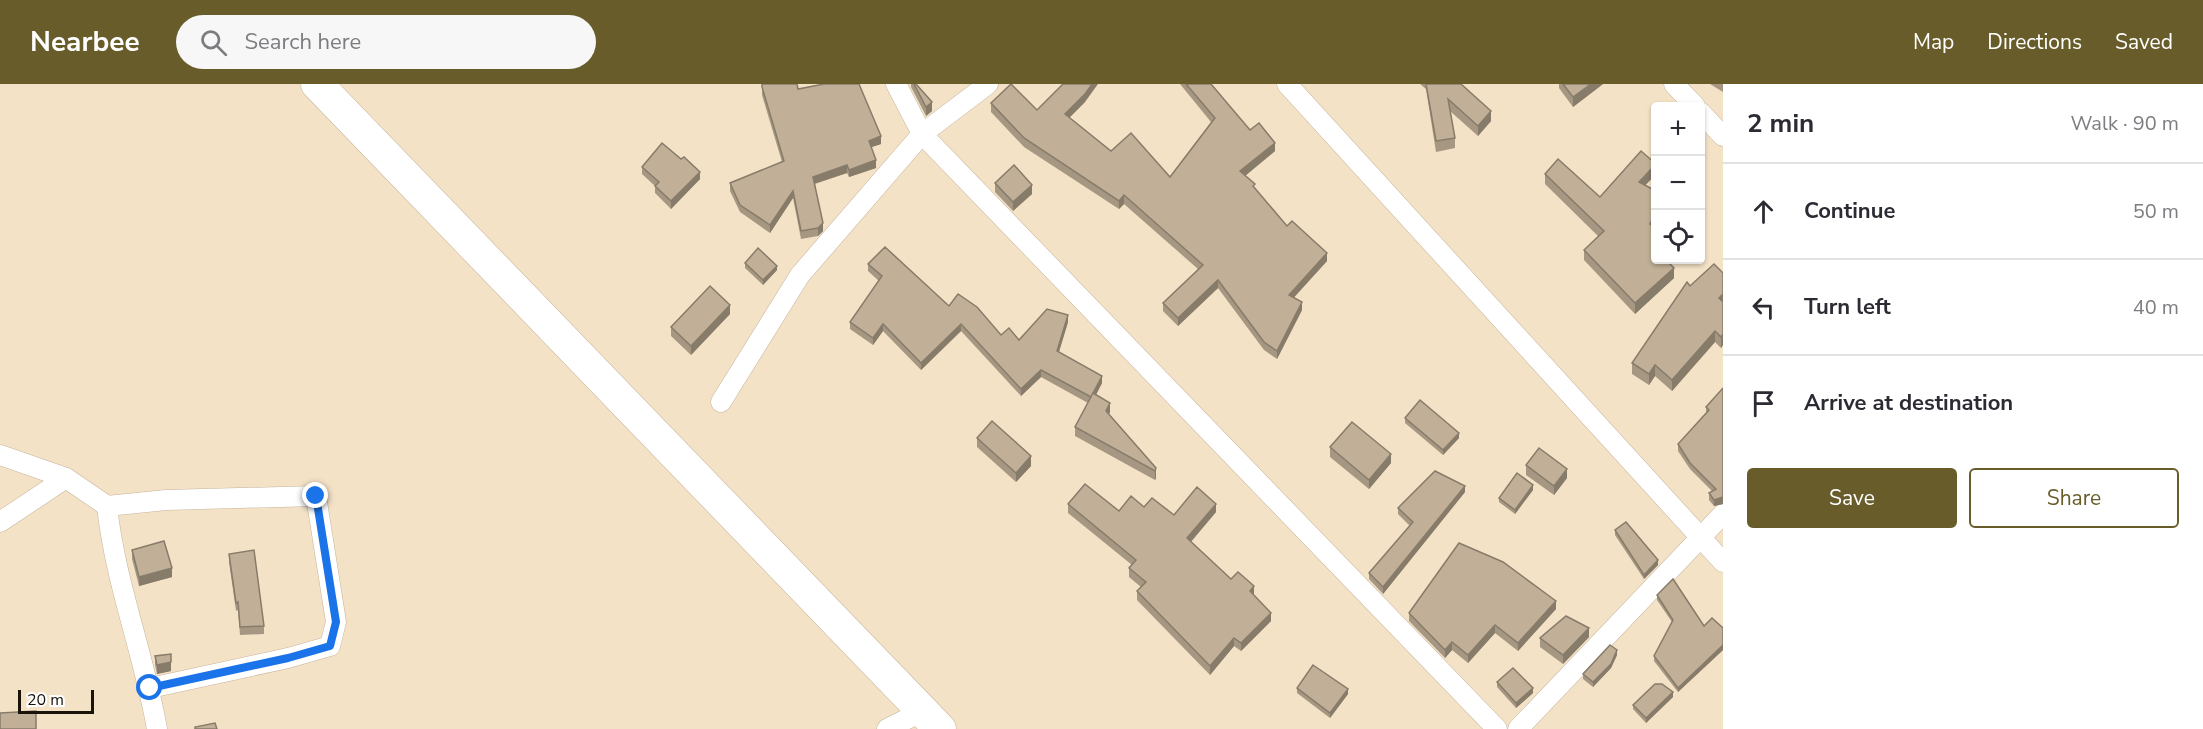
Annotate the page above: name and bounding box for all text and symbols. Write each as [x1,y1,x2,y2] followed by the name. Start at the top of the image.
[176,15,596,69] search box
[30,23,140,61] text: Nearbee
[197,26,230,59] icon: search
[245,27,361,57] text: Search here
[1913,28,1954,56] text: Map
[1987,28,2082,56] text: Directions
[2115,28,2173,56] text: Saved
[1651,102,1705,264] map controls
[1651,102,1705,156] button: +
[1747,106,1814,141] text: 2 min
[2071,110,2179,137] text: Walk · 90 m
[1651,156,1705,210] button: −
[1747,195,1780,228] icon: ahead
[1804,196,1895,226] text: Continue
[2133,198,2179,225] text: 50 m
[1651,210,1705,264] button: locate
[1747,291,1780,324] icon: left
[1804,292,1891,322] text: Turn left
[2133,294,2179,321] text: 40 m
[1747,387,1780,420] icon: arrive
[1804,388,2013,418] text: Arrive at destination
[1747,468,1957,528] button: Save
[1969,468,2179,528] button: Share
[302,482,328,508] route end
[136,674,162,700] route start
[18,687,94,714] scale bar
[27,689,64,711] text: 20 m

